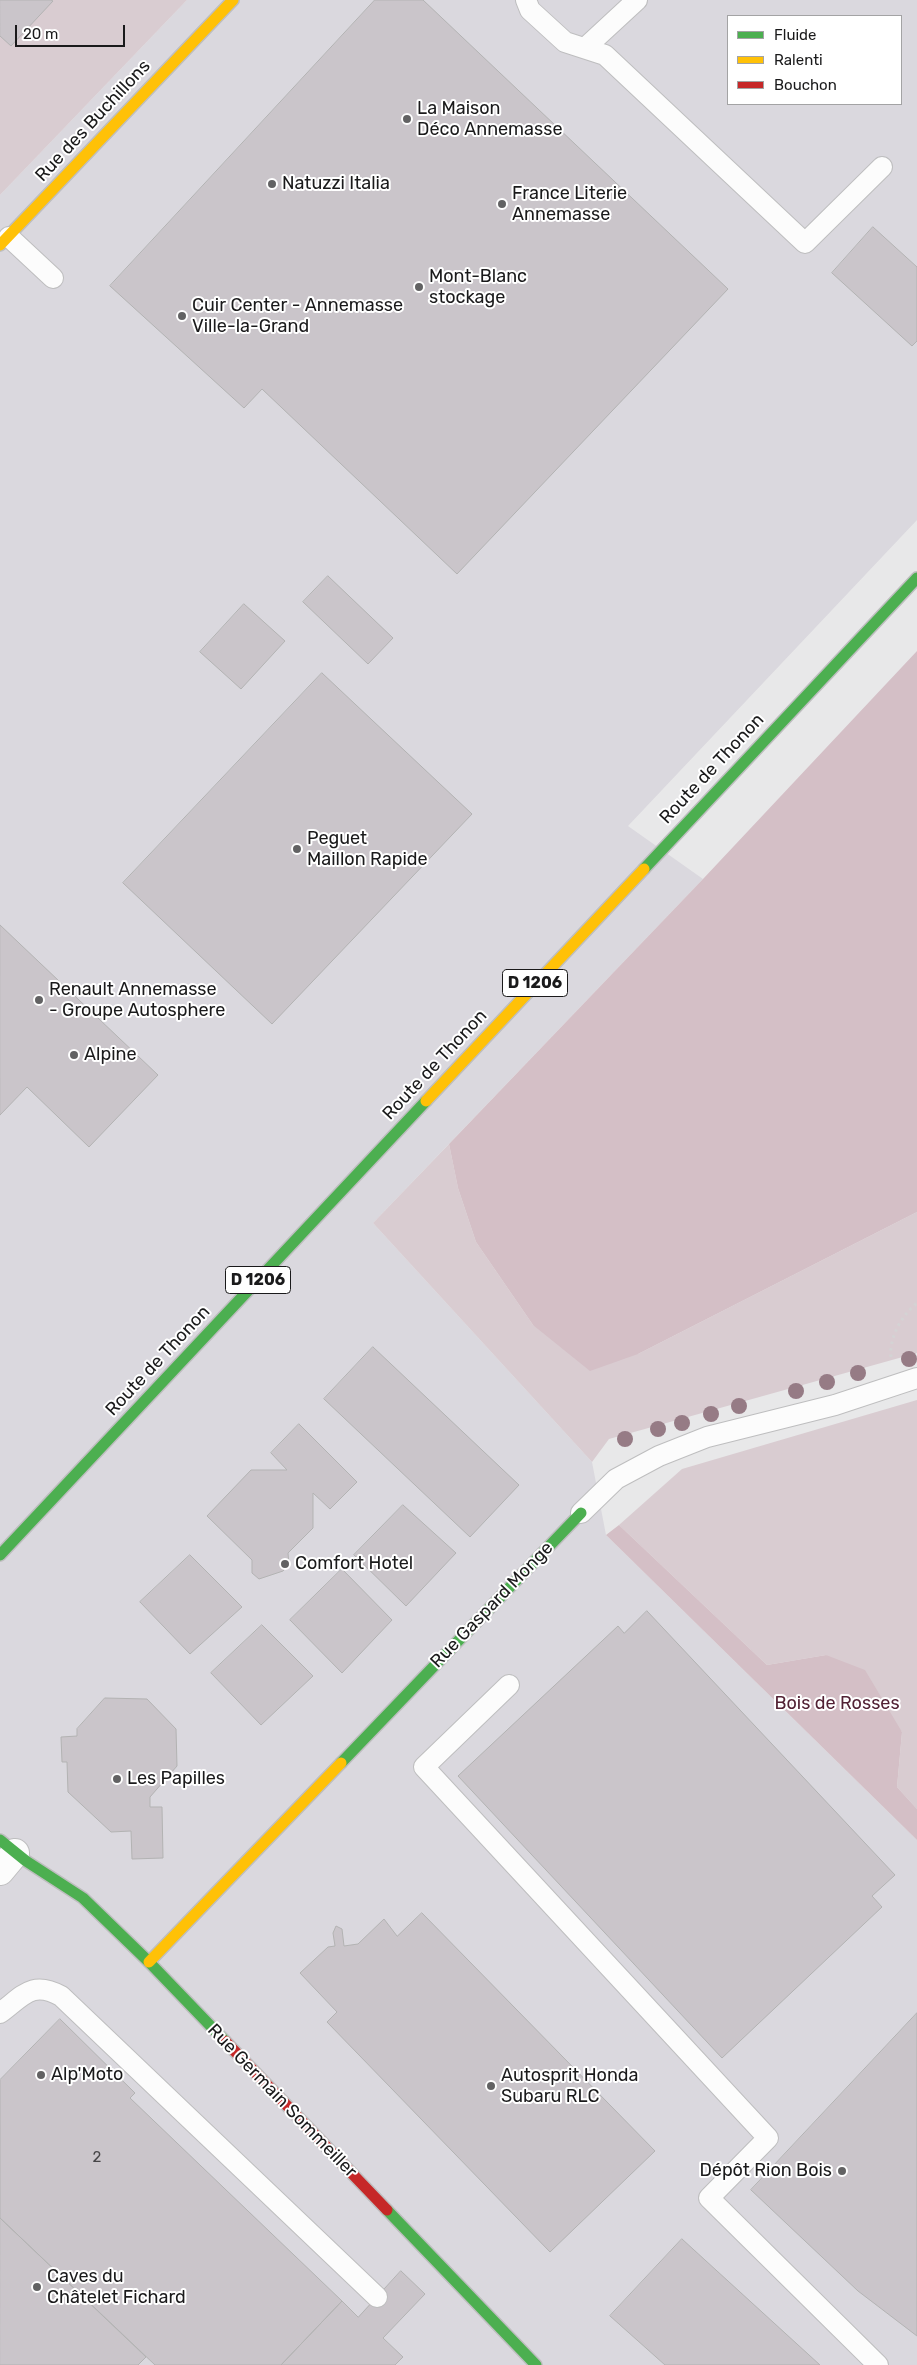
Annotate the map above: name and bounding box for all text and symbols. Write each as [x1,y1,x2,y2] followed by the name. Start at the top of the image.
[18,15,128,47] scale bar
[727,15,902,105] legend
[23,25,58,43] text: 20 m
[774,26,816,44] text: Fluide
[774,51,823,69] text: Ralenti
[31,56,155,186] street label: Rue des Buchillons
[774,76,837,94] text: Bouchon
[417,98,562,140] place label: La Maison Déco Annemasse
[401,113,413,125] marker: La Maison Déco Annemasse
[282,173,390,195] place label: Natuzzi Italia
[266,178,278,190] marker: Natuzzi Italia
[512,183,627,225] place label: France Literie Annemasse
[496,198,508,210] marker: France Literie Annemasse
[429,266,527,308] place label: Mont-Blanc stockage
[413,281,425,293] marker: Mont-Blanc stockage
[192,295,403,338] place label: Cuir Center - Annemasse Ville-la-Grand
[176,310,188,322] marker: Cuir Center - Annemasse Ville-la-Grand
[655,709,769,829] street label: Route de Thonon
[307,828,428,871] place label: Peguet Maillon Rapide
[291,843,303,855] marker: Peguet Maillon Rapide
[502,970,568,996] road number: D 1206
[49,979,225,1022] place label: Renault Annemasse - Groupe Autosphere
[33,994,45,1006] marker: Renault Annemasse - Groupe Autosphere
[378,1005,492,1125] street label: Route de Thonon
[84,1044,137,1066] place label: Alpine
[68,1049,80,1061] marker: Alpine
[226,1266,290,1294] road number: D 1206
[101,1301,215,1421] street label: Route de Thonon
[426,1537,558,1673] street label: Rue Gaspard Monge
[295,1553,413,1575] place label: Comfort Hotel
[279,1558,291,1570] marker: Comfort Hotel
[774,1693,900,1715] park label: Bois de Rosses
[127,1768,225,1790] place label: Les Papilles
[111,1773,123,1785] marker: Les Papilles
[203,2020,361,2182] street label: Rue Germain Sommeiller
[51,2064,123,2086] place label: Alp'Moto
[501,2065,638,2108] place label: Autosprit Honda Subaru RLC
[35,2069,47,2081] marker: Alp'Moto
[485,2080,497,2092] marker: Autosprit Honda Subaru RLC
[93,2149,101,2167] house number: 2
[699,2160,832,2182] place label: Dépôt Rion Bois
[836,2165,848,2177] marker: Dépôt Rion Bois
[47,2266,186,2308] place label: Caves du Châtelet Fichard
[31,2281,43,2293] marker: Caves du Châtelet Fichard

